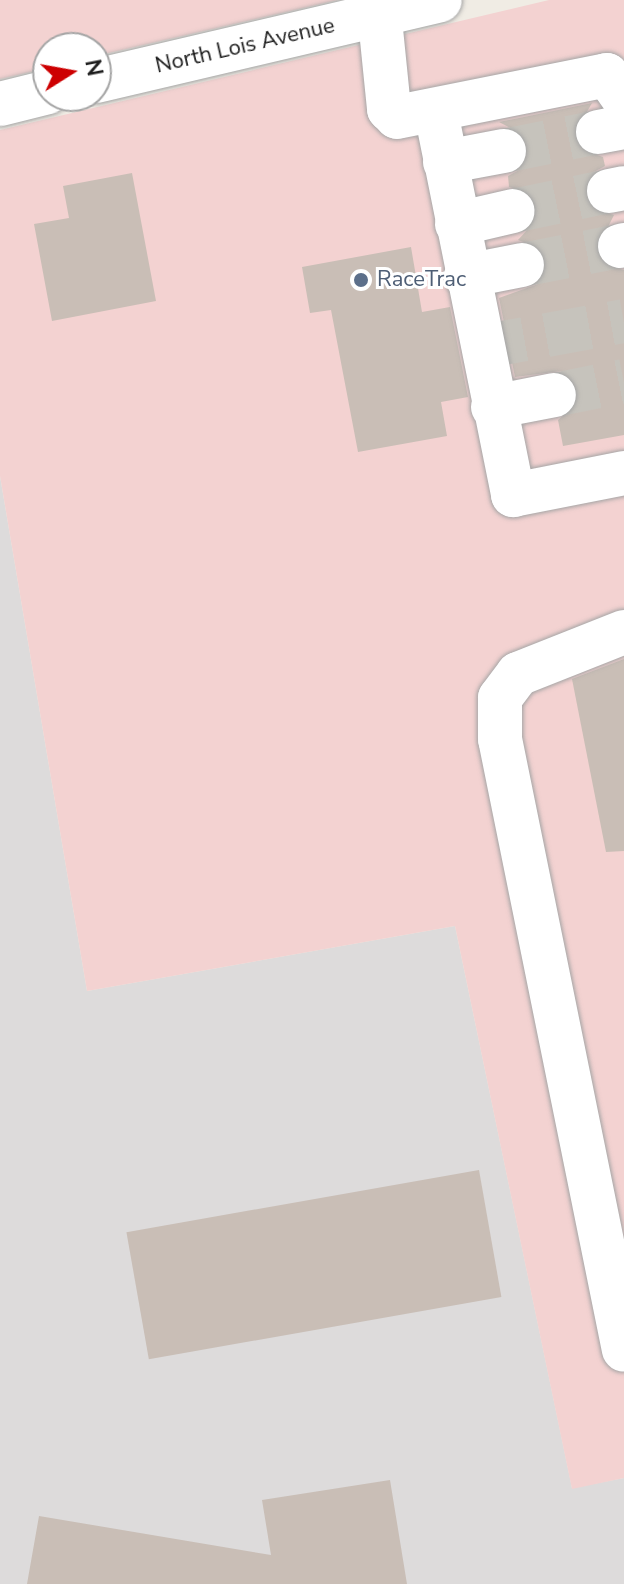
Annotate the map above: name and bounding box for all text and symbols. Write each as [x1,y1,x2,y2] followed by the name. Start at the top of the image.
[153,13,337,79] street label: North Lois Avenue
[32,32,112,112] north arrow
[77,57,110,79] text: N
[377,267,466,293] place label: RaceTrac
[352,271,370,289] marker: RaceTrac

